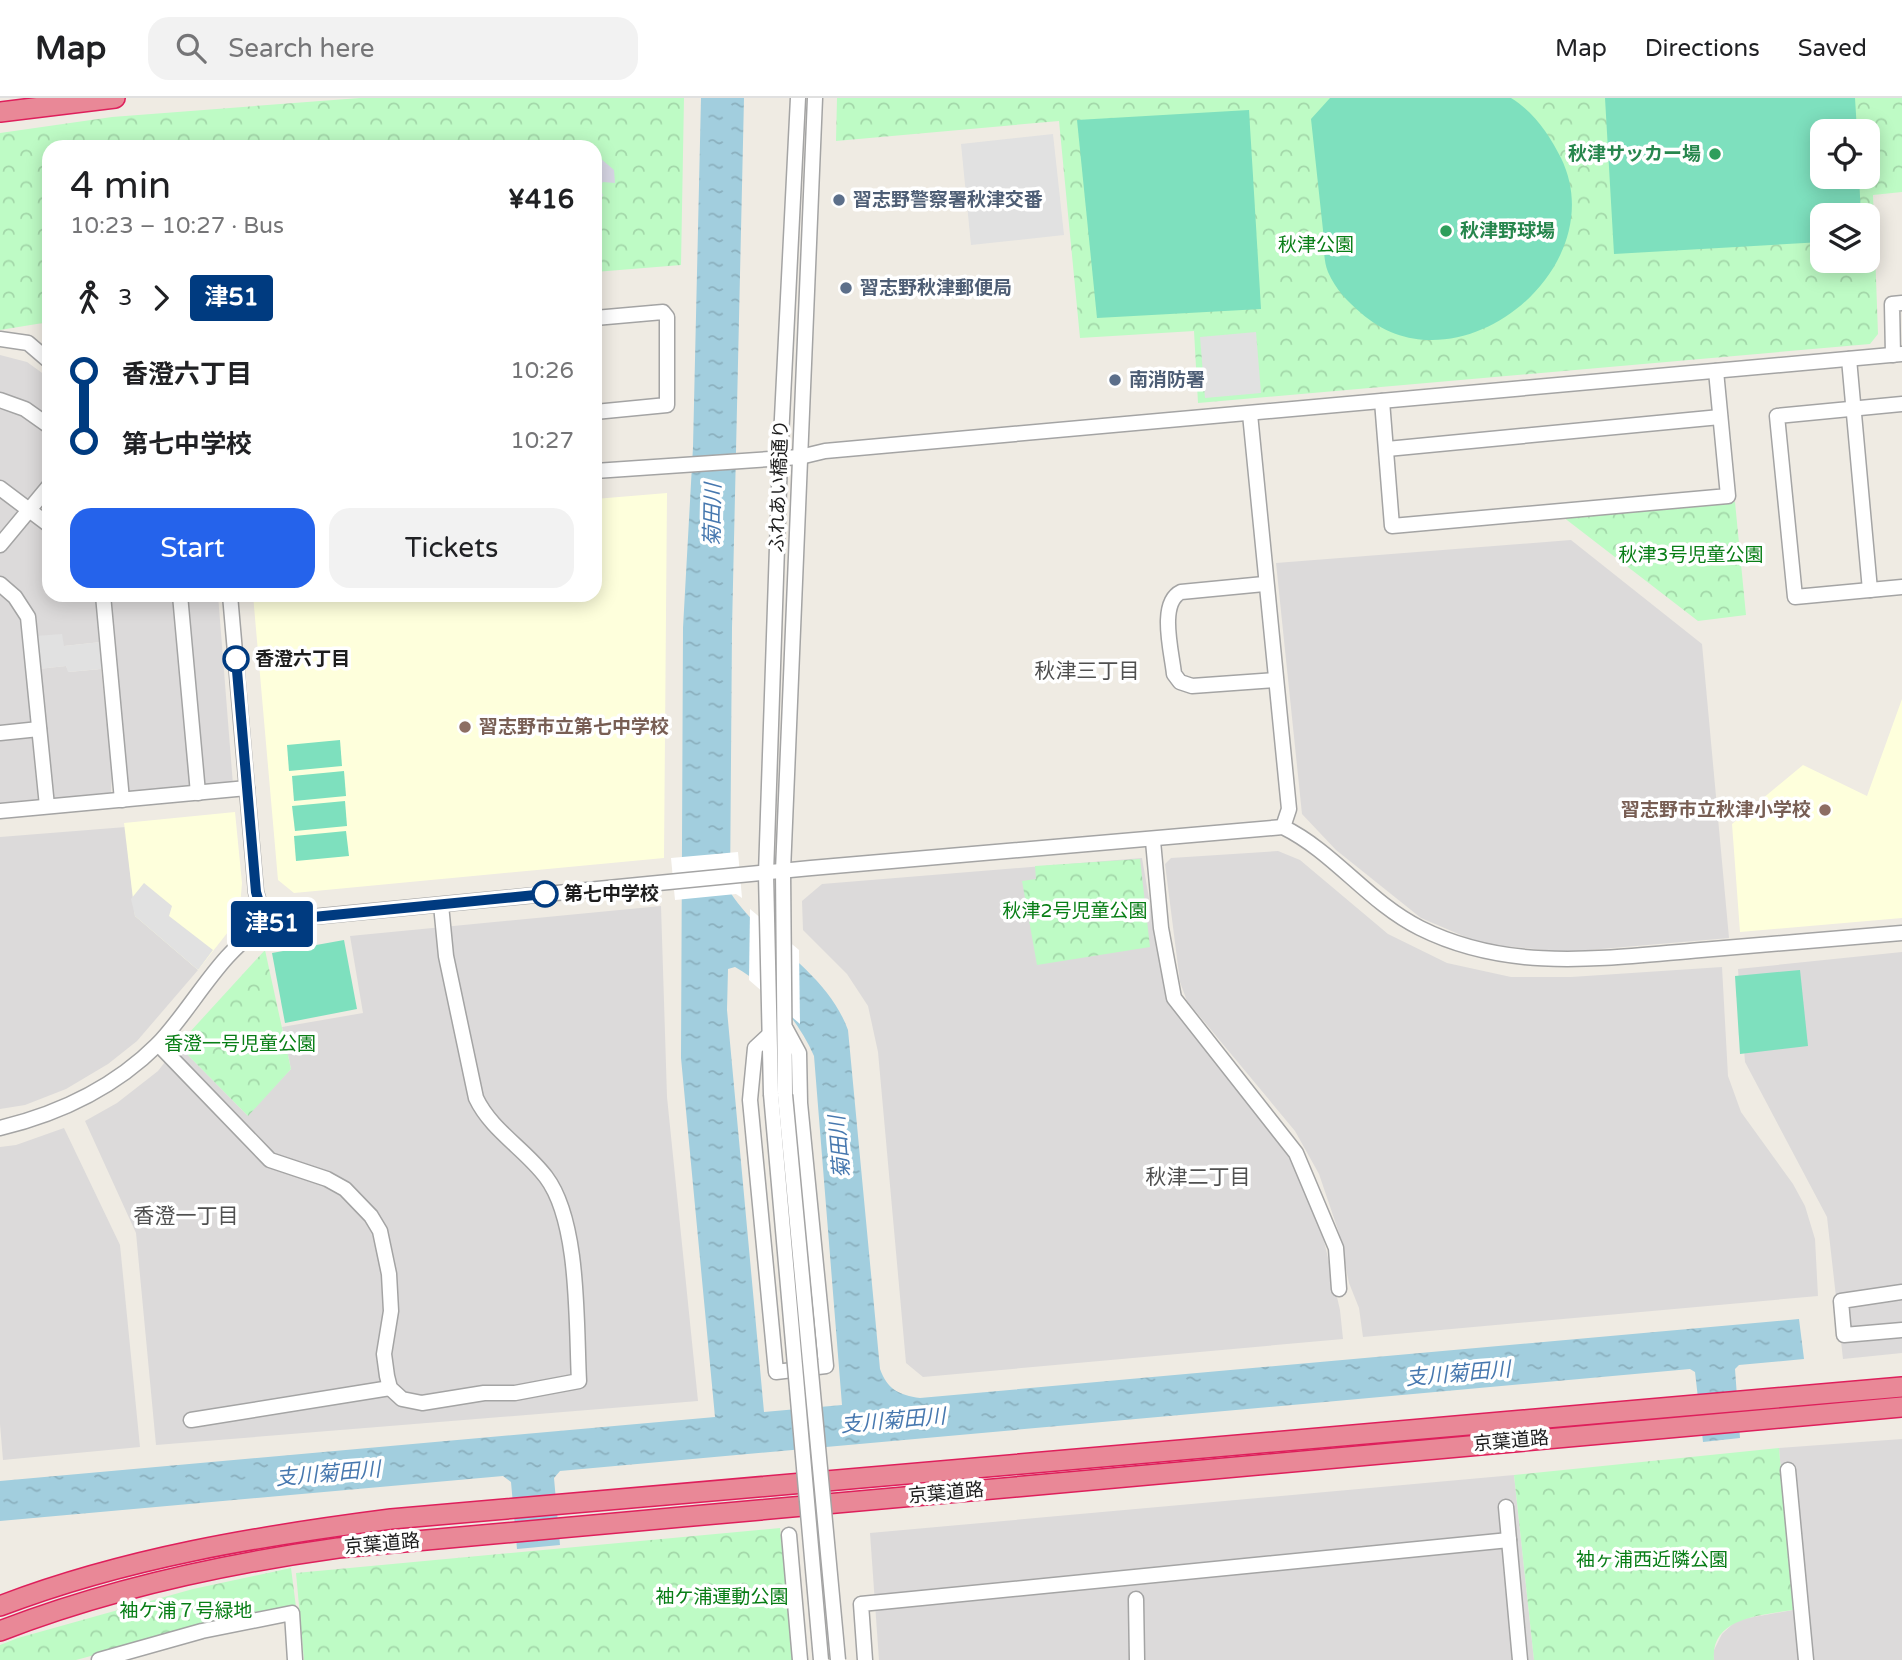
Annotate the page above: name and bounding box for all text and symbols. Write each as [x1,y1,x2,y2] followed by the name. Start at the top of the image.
[148,17,638,80] search box
[35,29,106,68] text: Map
[172,29,210,67] icon: search
[228,33,374,64] text: Search here
[1555,34,1607,63] text: Map
[1645,34,1760,63] text: Directions
[1798,34,1867,63] text: Saved
[1810,119,1880,273] map controls
[1810,119,1880,189] button: locate
[1568,143,1701,165] place label: 秋津サッカー場
[1707,146,1723,162] marker: 秋津サッカー場
[70,163,171,209] text: 4 min
[508,184,574,215] text: ¥416
[853,189,1043,211] place label: 習志野警察署秋津交番
[831,192,847,208] marker: 習志野警察署秋津交番
[1810,203,1880,273] button: layers
[70,212,284,240] text: 10:23 – 10:27 · Bus
[1460,220,1555,242] place label: 秋津野球場
[1438,223,1454,239] marker: 秋津野球場
[1278,234,1354,256] park label: 秋津公園
[860,277,1012,299] place label: 習志野秋津郵便局
[70,279,108,317] icon: walk
[142,279,180,317] icon: forward
[838,280,854,296] marker: 習志野秋津郵便局
[204,283,259,312] text: 津51
[118,284,132,312] text: 3
[510,357,574,385] text: 10:26
[122,359,252,390] text: 香澄六丁目
[1129,369,1205,391] place label: 南消防署
[1107,372,1123,388] marker: 南消防署
[766,419,792,553] street label: ふれあい橋通り
[510,427,574,455] text: 10:27
[122,429,252,460] text: 第七中学校
[700,481,726,547] water label: 菊田川
[70,508,315,588] button: Start
[329,508,574,588] button: Tickets
[1619,544,1763,566] park label: 秋津3号児童公園
[223,646,249,672] marker: 香澄六丁目
[255,648,350,670] place label: 香澄六丁目
[1035,659,1140,684] district label: 秋津三丁目
[479,716,669,738] place label: 習志野市立第七中学校
[457,719,473,735] marker: 習志野市立第七中学校
[1621,799,1811,821] place label: 習志野市立秋津小学校
[1817,802,1833,818] marker: 習志野市立秋津小学校
[532,881,558,907] marker: 第七中学校
[564,883,659,905] place label: 第七中学校
[1003,900,1147,922] park label: 秋津2号児童公園
[232,901,312,947] line badge: 津51
[245,909,299,938] text: 津51
[164,1033,316,1055] park label: 香澄一号児童公園
[825,1113,855,1179] water label: 菊田川
[1146,1165,1251,1190] district label: 秋津二丁目
[134,1204,239,1229] district label: 香澄一丁目
[1405,1357,1513,1391] water label: 支川菊田川
[840,1404,948,1438] water label: 支川菊田川
[1472,1427,1550,1455] street label: 京葉道路
[275,1457,383,1491] water label: 支川菊田川
[907,1479,985,1507] street label: 京葉道路
[343,1530,421,1558] street label: 京葉道路
[1576,1549,1728,1571] park label: 袖ヶ浦西近隣公園
[655,1586,789,1608] park label: 袖ケ浦運動公園
[119,1600,253,1622] park label: 袖ケ浦７号緑地

